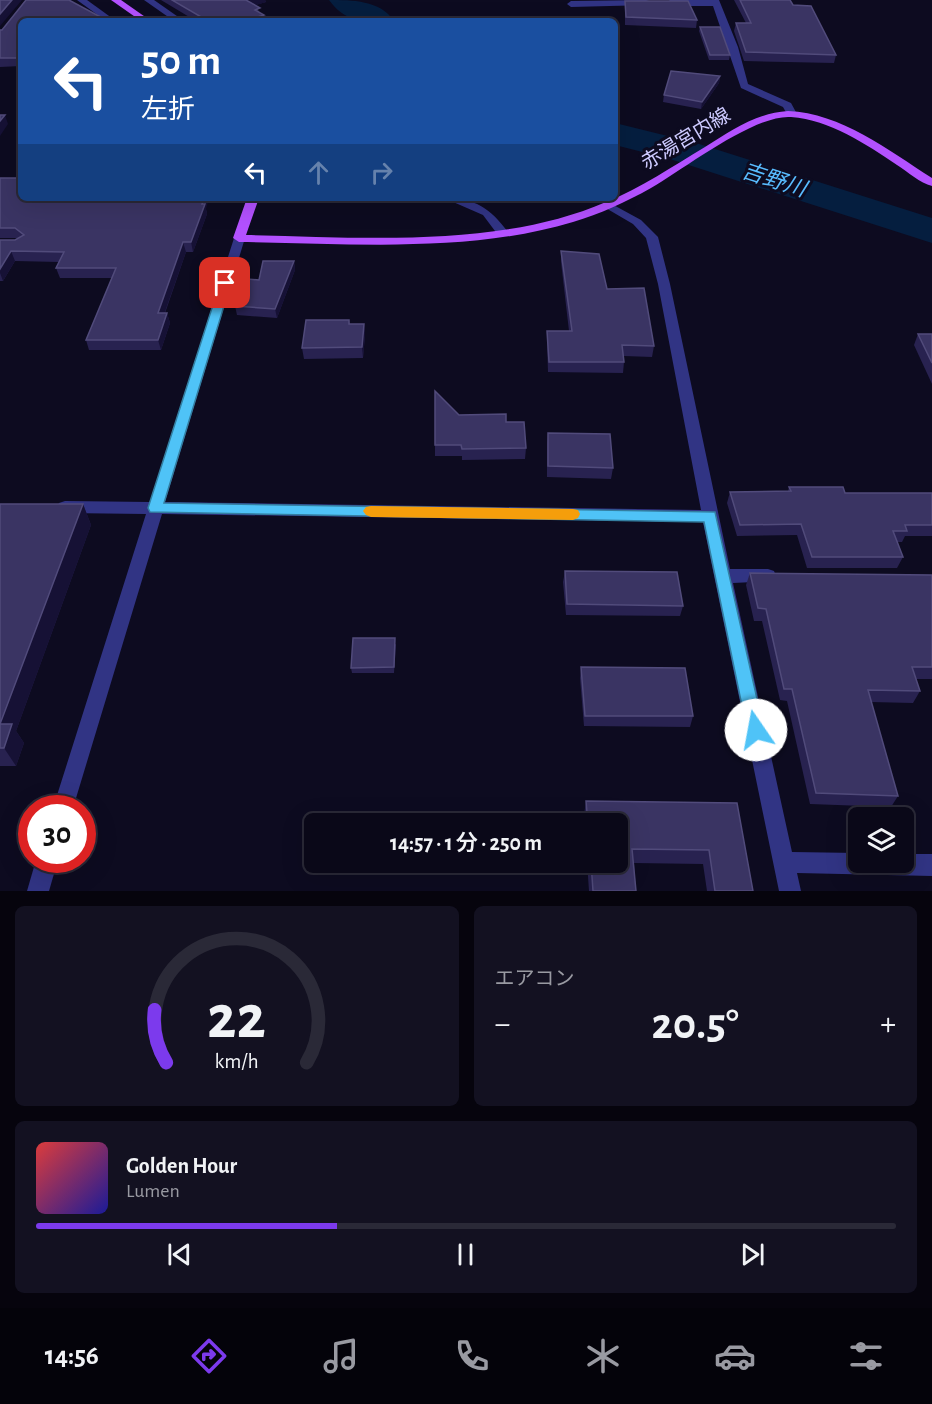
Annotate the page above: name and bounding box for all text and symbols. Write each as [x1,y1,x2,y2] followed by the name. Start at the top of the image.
[141,40,221,82] text: 50 m
[42,42,120,120] icon: left
[141,96,195,123] text: 左折
[637,103,734,173] street label: 赤湯宮内線
[239,156,272,189] icon: left
[302,156,335,189] icon: ahead
[365,156,398,189] icon: right
[739,158,811,201] water label: 吉野川
[199,257,250,308] pin
[208,266,241,299] icon: arrive
[724,698,788,762] position arrow
[18,795,96,873] speed limit sign: 30
[848,807,914,873] map controls
[848,807,914,873] button: layers
[390,832,542,854] text: 14:57 · 1 分 · 250 m
[495,969,575,989] text: エアコン
[207,987,266,1049] text: 22
[651,1002,739,1047] text: 20.5°
[495,1008,510,1041] text: −
[880,1008,896,1041] text: +
[215,1051,259,1072] text: km/h
[126,1155,237,1177] text: Golden Hour
[126,1181,180,1201] text: Lumen
[163,1238,196,1271] icon: previous
[449,1238,482,1271] icon: pause
[736,1238,769,1271] icon: next
[188,1335,230,1377] icon: directions
[320,1335,362,1377] icon: music
[451,1335,493,1377] icon: phone
[582,1335,624,1377] icon: climate
[714,1335,756,1377] icon: car
[845,1335,887,1377] icon: filters
[45,1342,99,1369] text: 14:56

